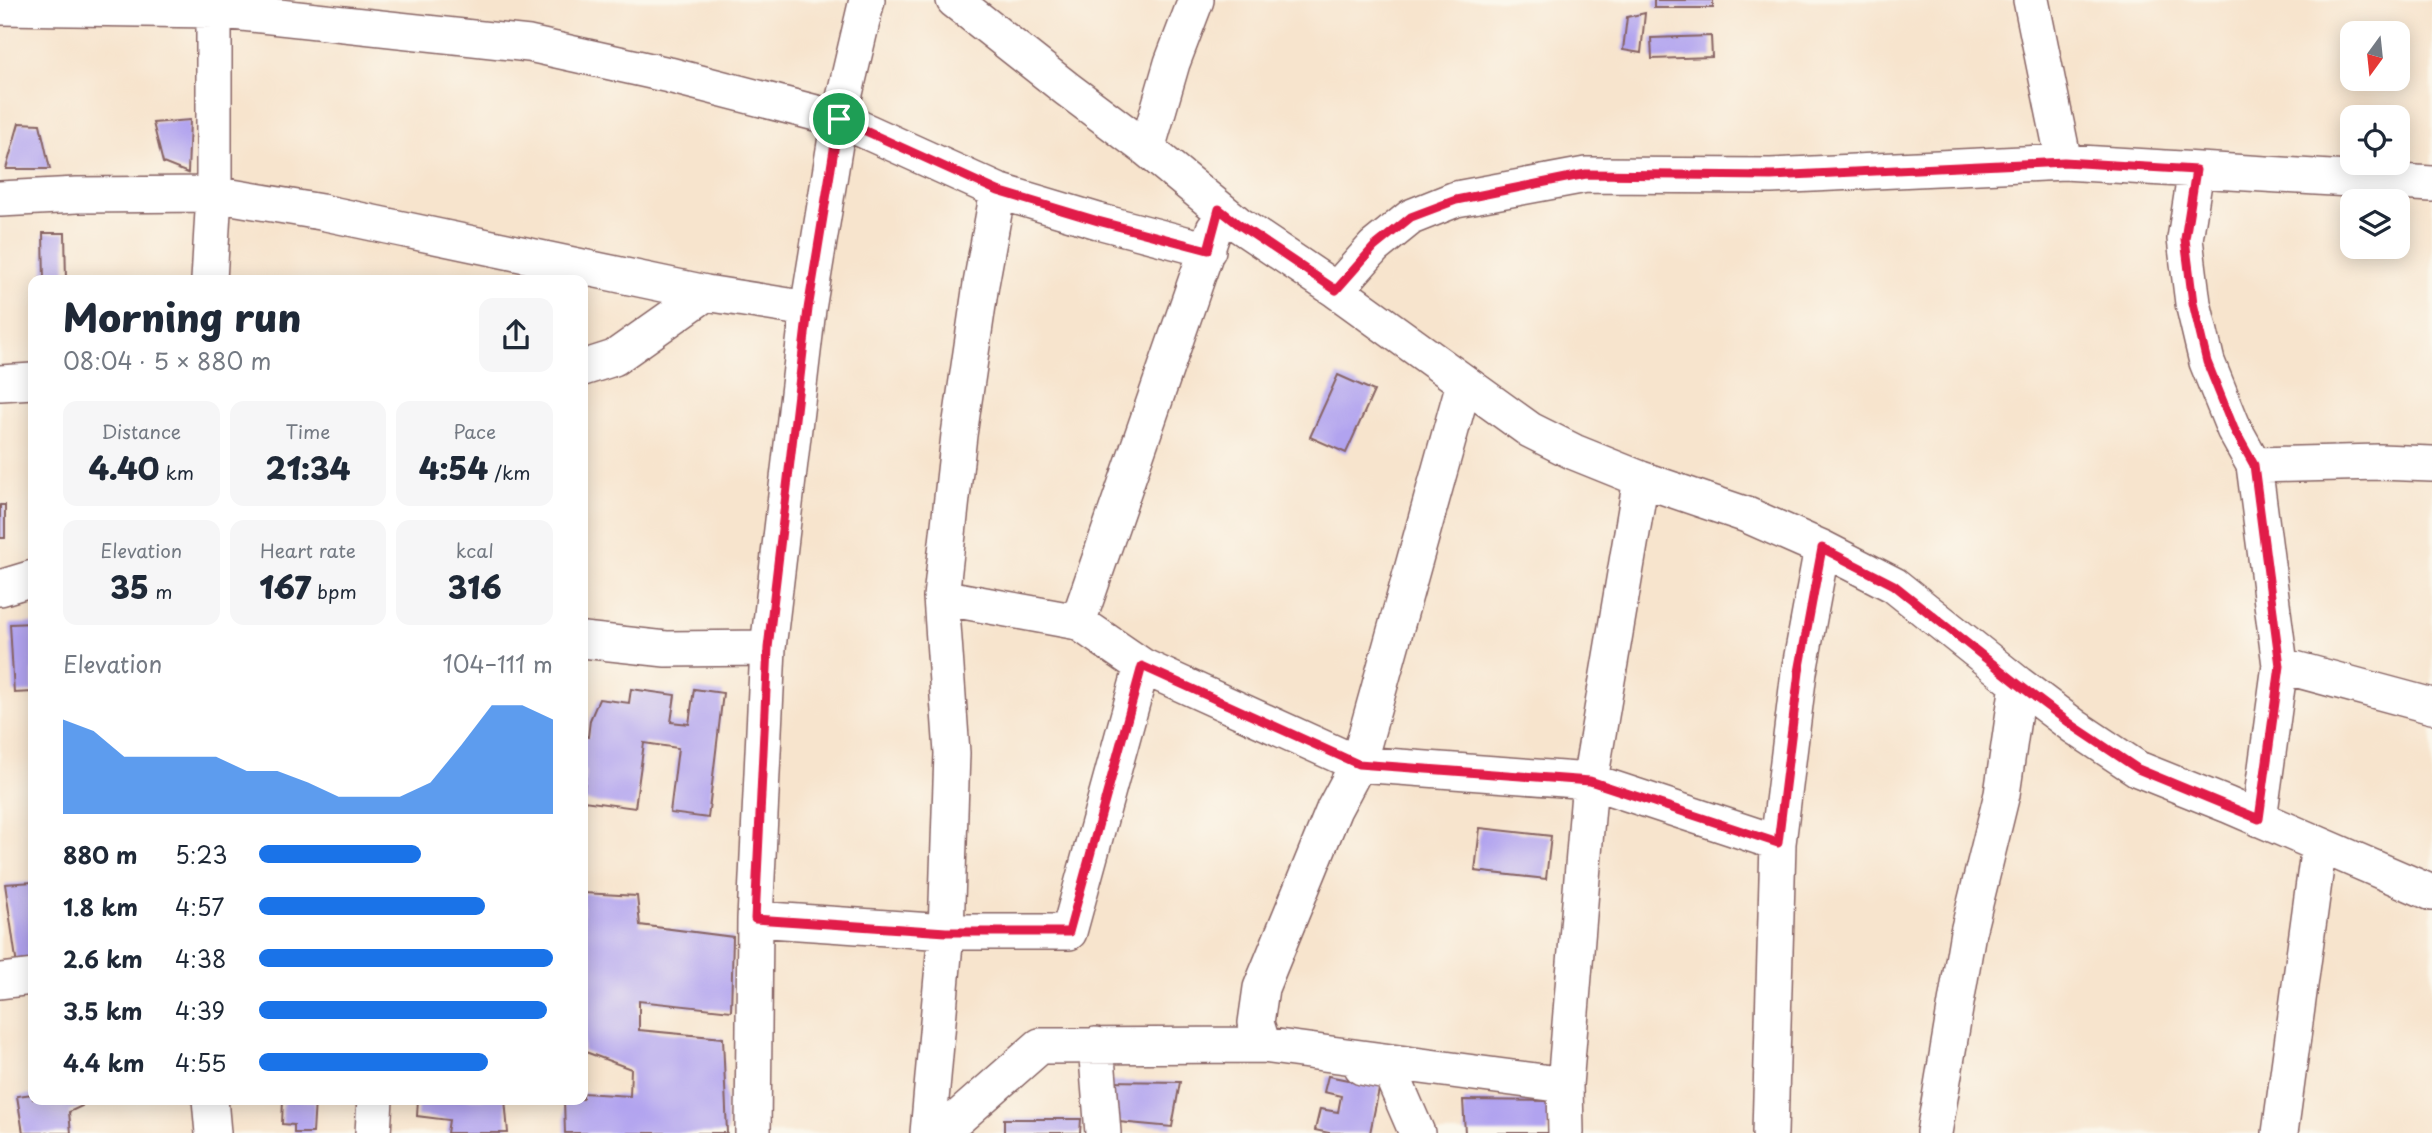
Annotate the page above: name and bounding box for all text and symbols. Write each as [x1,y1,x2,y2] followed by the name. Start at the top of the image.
[2340,21,2410,91] north arrow
[2340,21,2410,259] map controls
[809,89,869,149] pin
[820,100,858,138] icon: arrive
[2340,105,2410,175] button: locate
[2340,189,2410,259] button: layers
[63,288,301,345] text: Morning run
[479,298,553,372] button: share
[63,343,271,378] text: 08:04 · 5 × 880 m
[101,417,181,445] text: Distance
[286,417,330,445] text: Time
[453,417,496,445] text: Pace
[89,445,159,490] text: 4.40
[266,445,350,490] text: 21:34
[419,445,488,490] text: 4:54
[159,458,194,486] text: km
[488,458,531,486] text: /km
[100,536,182,564] text: Elevation
[260,536,356,564] text: Heart rate
[456,536,494,564] text: kcal
[110,564,149,609] text: 35
[259,564,311,609] text: 167
[448,564,502,609] text: 316
[149,577,172,605] text: m
[311,577,357,605] text: bpm
[63,646,162,681] text: Elevation
[442,646,553,681] text: 104–111 m
[63,837,138,872] text: 880 m
[175,837,228,872] text: 5:23
[63,889,138,924] text: 1.8 km
[175,889,224,924] text: 4:57
[63,941,143,976] text: 2.6 km
[175,941,226,976] text: 4:38
[63,993,143,1028] text: 3.5 km
[175,993,225,1028] text: 4:39
[63,1045,144,1080] text: 4.4 km
[175,1045,226,1080] text: 4:55

